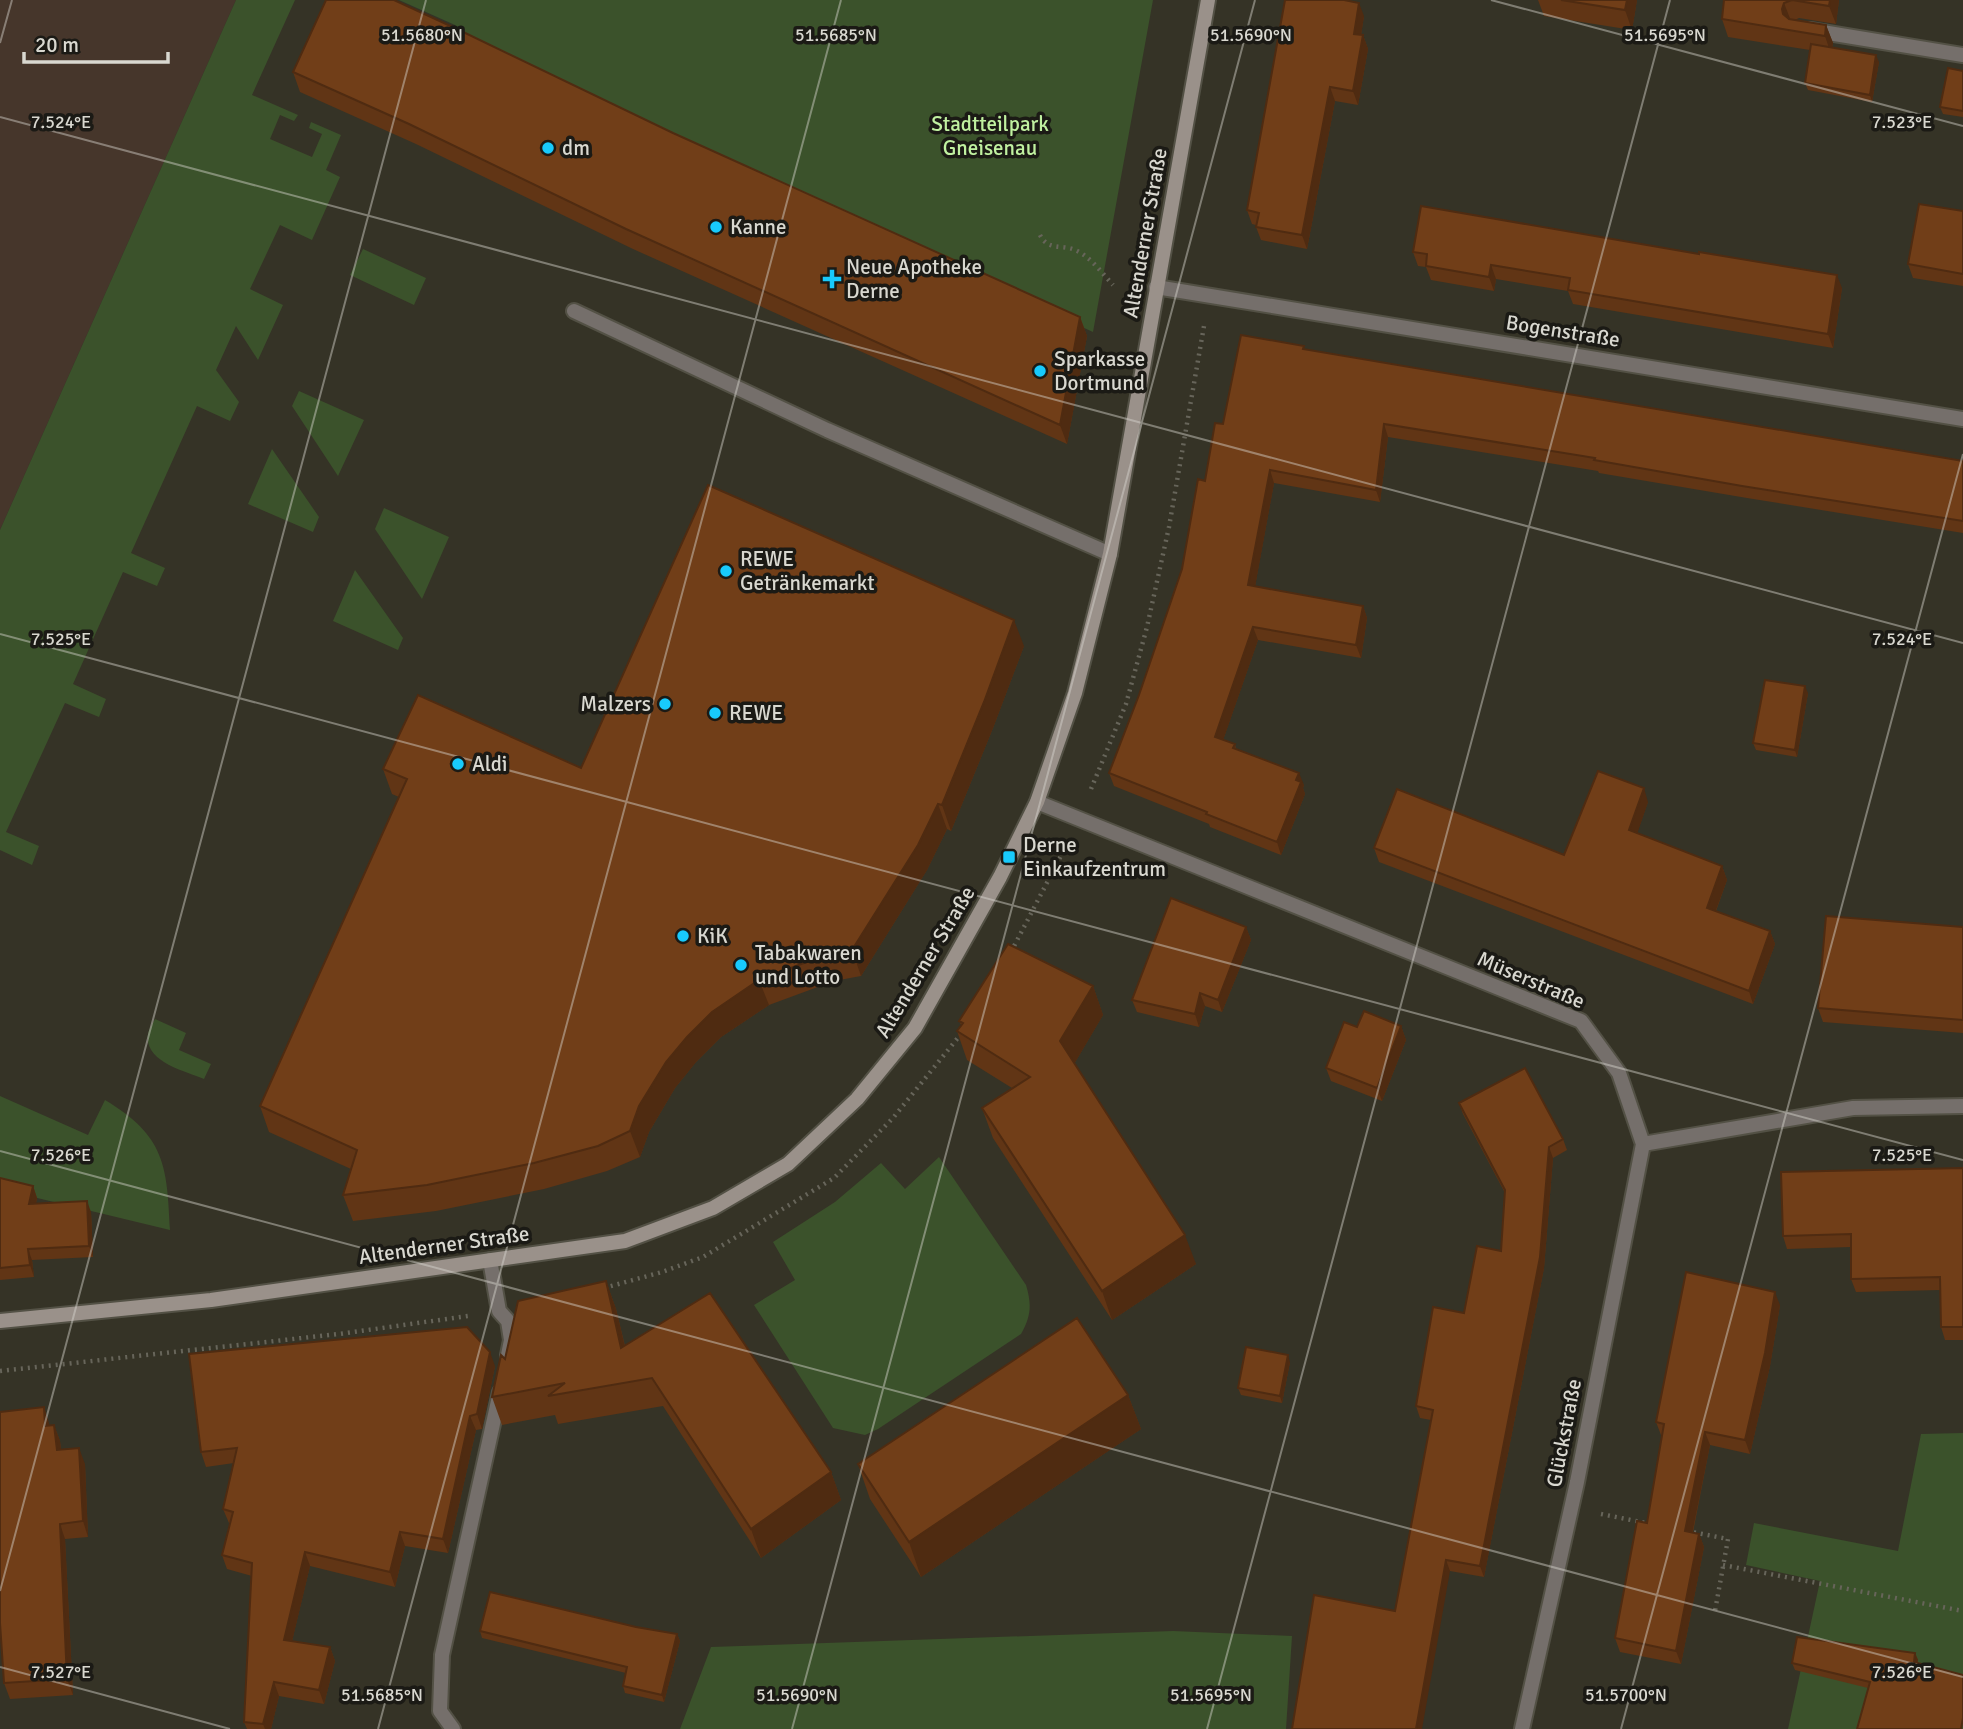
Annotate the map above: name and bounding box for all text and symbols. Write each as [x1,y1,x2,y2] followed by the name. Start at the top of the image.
[24,21,168,65] scale bar
[381,24,463,46] text: 51.5680°N
[795,24,877,46] text: 51.5685°N
[1210,24,1292,46] text: 51.5690°N
[1624,24,1706,46] text: 51.5695°N
[35,32,79,58] text: 20 m
[31,111,91,133] text: 7.524°E
[931,111,1049,161] park label: Stadtteilpark Gneisenau
[1872,111,1932,133] text: 7.523°E
[562,135,590,161] place label: dm
[540,140,556,156] marker: dm
[1117,146,1173,320] street label: Altenderner Straße
[730,214,787,240] place label: Kanne
[708,219,724,235] marker: Kanne
[846,254,982,304] place label: Neue Apotheke Derne
[824,271,840,287] marker: Neue Apotheke Derne
[1504,309,1622,353] street label: Bogenstraße
[1054,346,1145,396] place label: Sparkasse Dortmund
[1032,363,1048,379] marker: Sparkasse Dortmund
[740,546,875,596] place label: REWE Getränkemarkt
[718,563,734,579] marker: REWE Getränkemarkt
[31,628,91,650] text: 7.525°E
[1872,628,1932,650] text: 7.524°E
[580,691,651,717] place label: Malzers
[657,696,673,712] marker: Malzers
[729,700,783,726] place label: REWE
[707,705,723,721] marker: REWE
[472,751,507,777] place label: Aldi
[450,756,466,772] marker: Aldi
[1023,832,1166,882] place label: Derne Einkaufzentrum
[1001,849,1017,865] marker: Derne Einkaufzentrum
[870,882,980,1042] street label: Altenderner Straße
[697,923,728,949] place label: KiK
[675,928,691,944] marker: KiK
[755,940,862,990] place label: Tabakwaren und Lotto
[1473,946,1589,1014] street label: Müserstraße
[733,957,749,973] marker: Tabakwaren und Lotto
[31,1144,91,1166] text: 7.526°E
[1872,1144,1932,1166] text: 7.525°E
[357,1220,531,1270] street label: Altenderner Straße
[1541,1377,1587,1489] street label: Glückstraße
[31,1661,91,1683] text: 7.527°E
[1872,1661,1932,1683] text: 7.526°E
[341,1684,423,1706] text: 51.5685°N
[756,1684,838,1706] text: 51.5690°N
[1170,1684,1252,1706] text: 51.5695°N
[1585,1684,1667,1706] text: 51.5700°N

